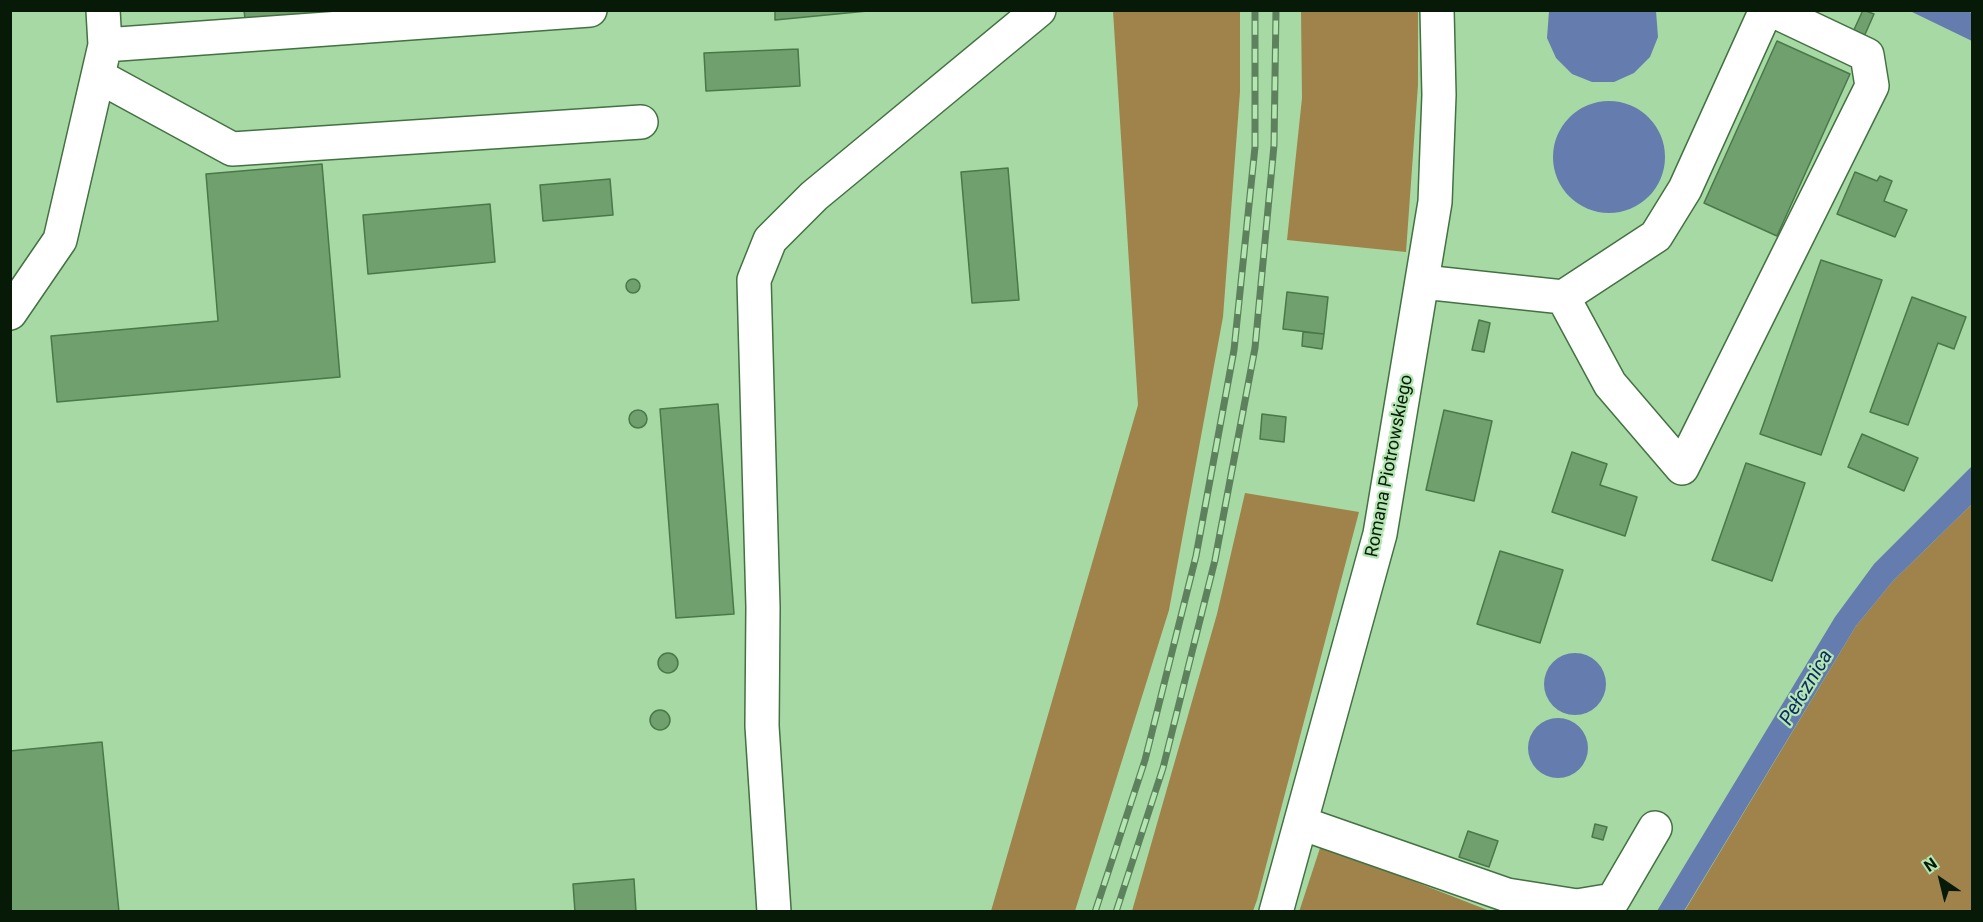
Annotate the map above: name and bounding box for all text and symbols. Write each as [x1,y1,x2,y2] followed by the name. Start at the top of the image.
[1362,373,1418,559] street label: Romana Piotrowskiego
[1775,646,1839,730] water label: Pełcznica
[1911,850,1971,910] north arrow
[1920,854,1940,876] text: N

